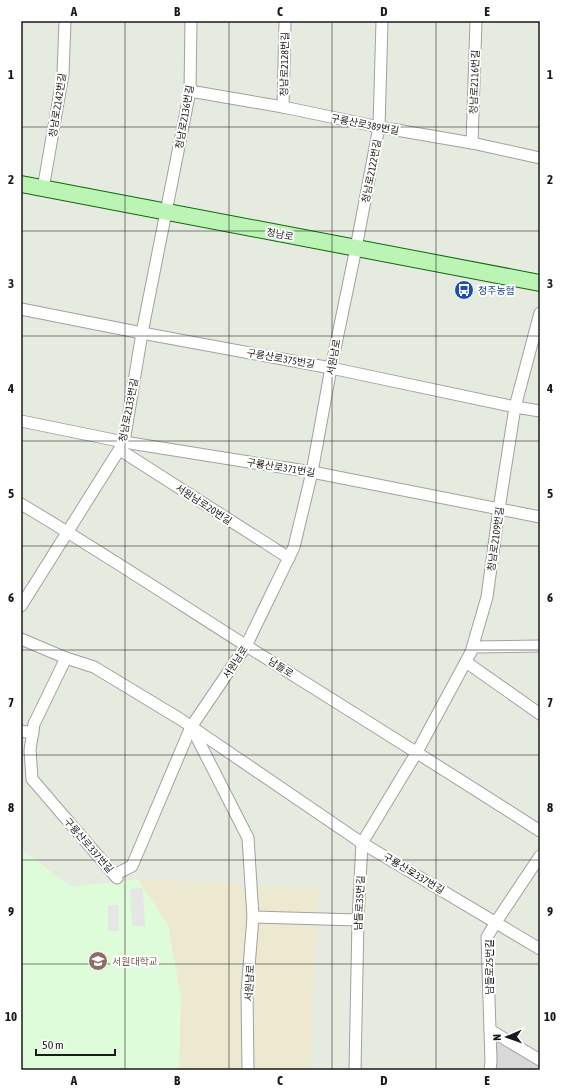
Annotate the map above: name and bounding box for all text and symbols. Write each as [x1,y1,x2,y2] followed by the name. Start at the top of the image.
[70,4,78,19] text: A
[174,4,181,19] text: B
[277,4,283,19] text: C
[380,4,388,19] text: D
[484,4,490,19] text: E
[278,32,291,97] street label: 청남로2128번길
[468,49,481,115] street label: 청남로2116번길
[8,67,14,82] text: 1
[547,67,553,82] text: 1
[47,72,68,138] street label: 청남로2142번길
[173,84,196,150] street label: 청남로2136번길
[330,112,400,137] street label: 구룡산로389번길
[360,138,383,204] street label: 청남로2122번길
[8,172,14,187] text: 2
[547,172,553,187] text: 2
[265,226,295,243] street label: 청남로
[8,276,14,291] text: 3
[547,276,553,291] text: 3
[453,279,475,301] bus stop icon: 청주농협
[478,285,515,296] place label: 청주농협
[325,338,342,376] street label: 서원남로
[246,347,316,370] street label: 구룡산로375번길
[117,377,140,443] street label: 청남로2133번길
[7,381,14,396] text: 4
[546,381,553,396] text: 4
[246,457,316,478] street label: 구룡산로371번길
[174,482,234,527] street label: 서원남로20번길
[8,486,14,501] text: 5
[547,486,553,501] text: 5
[486,506,505,572] street label: 청남로2109번길
[8,590,14,605] text: 6
[547,590,553,605] text: 6
[221,644,250,681] street label: 서원남로
[266,655,295,679] street label: 남들로
[8,695,14,710] text: 7
[547,695,553,710] text: 7
[8,800,14,815] text: 8
[547,800,553,815] text: 8
[62,816,116,875] street label: 구룡산로337번길
[381,851,446,896] street label: 구룡산로337번길
[353,875,366,931] street label: 남들로35번길
[8,904,14,919] text: 9
[547,904,553,919] text: 9
[484,939,495,995] street label: 남들로25번길
[87,950,109,972] school or university icon: 서원대학교
[112,956,158,967] place label: 서원대학교
[243,964,256,1002] street label: 서원남로
[5,1009,17,1024] text: 10
[544,1009,556,1024] text: 10
[487,1017,527,1057] north arrow
[36,1031,115,1057] scale bar
[491,1034,503,1041] text: N
[42,1038,64,1052] text: 50 m
[70,1073,78,1088] text: A
[174,1073,181,1088] text: B
[277,1073,283,1088] text: C
[380,1073,388,1088] text: D
[484,1073,490,1088] text: E

